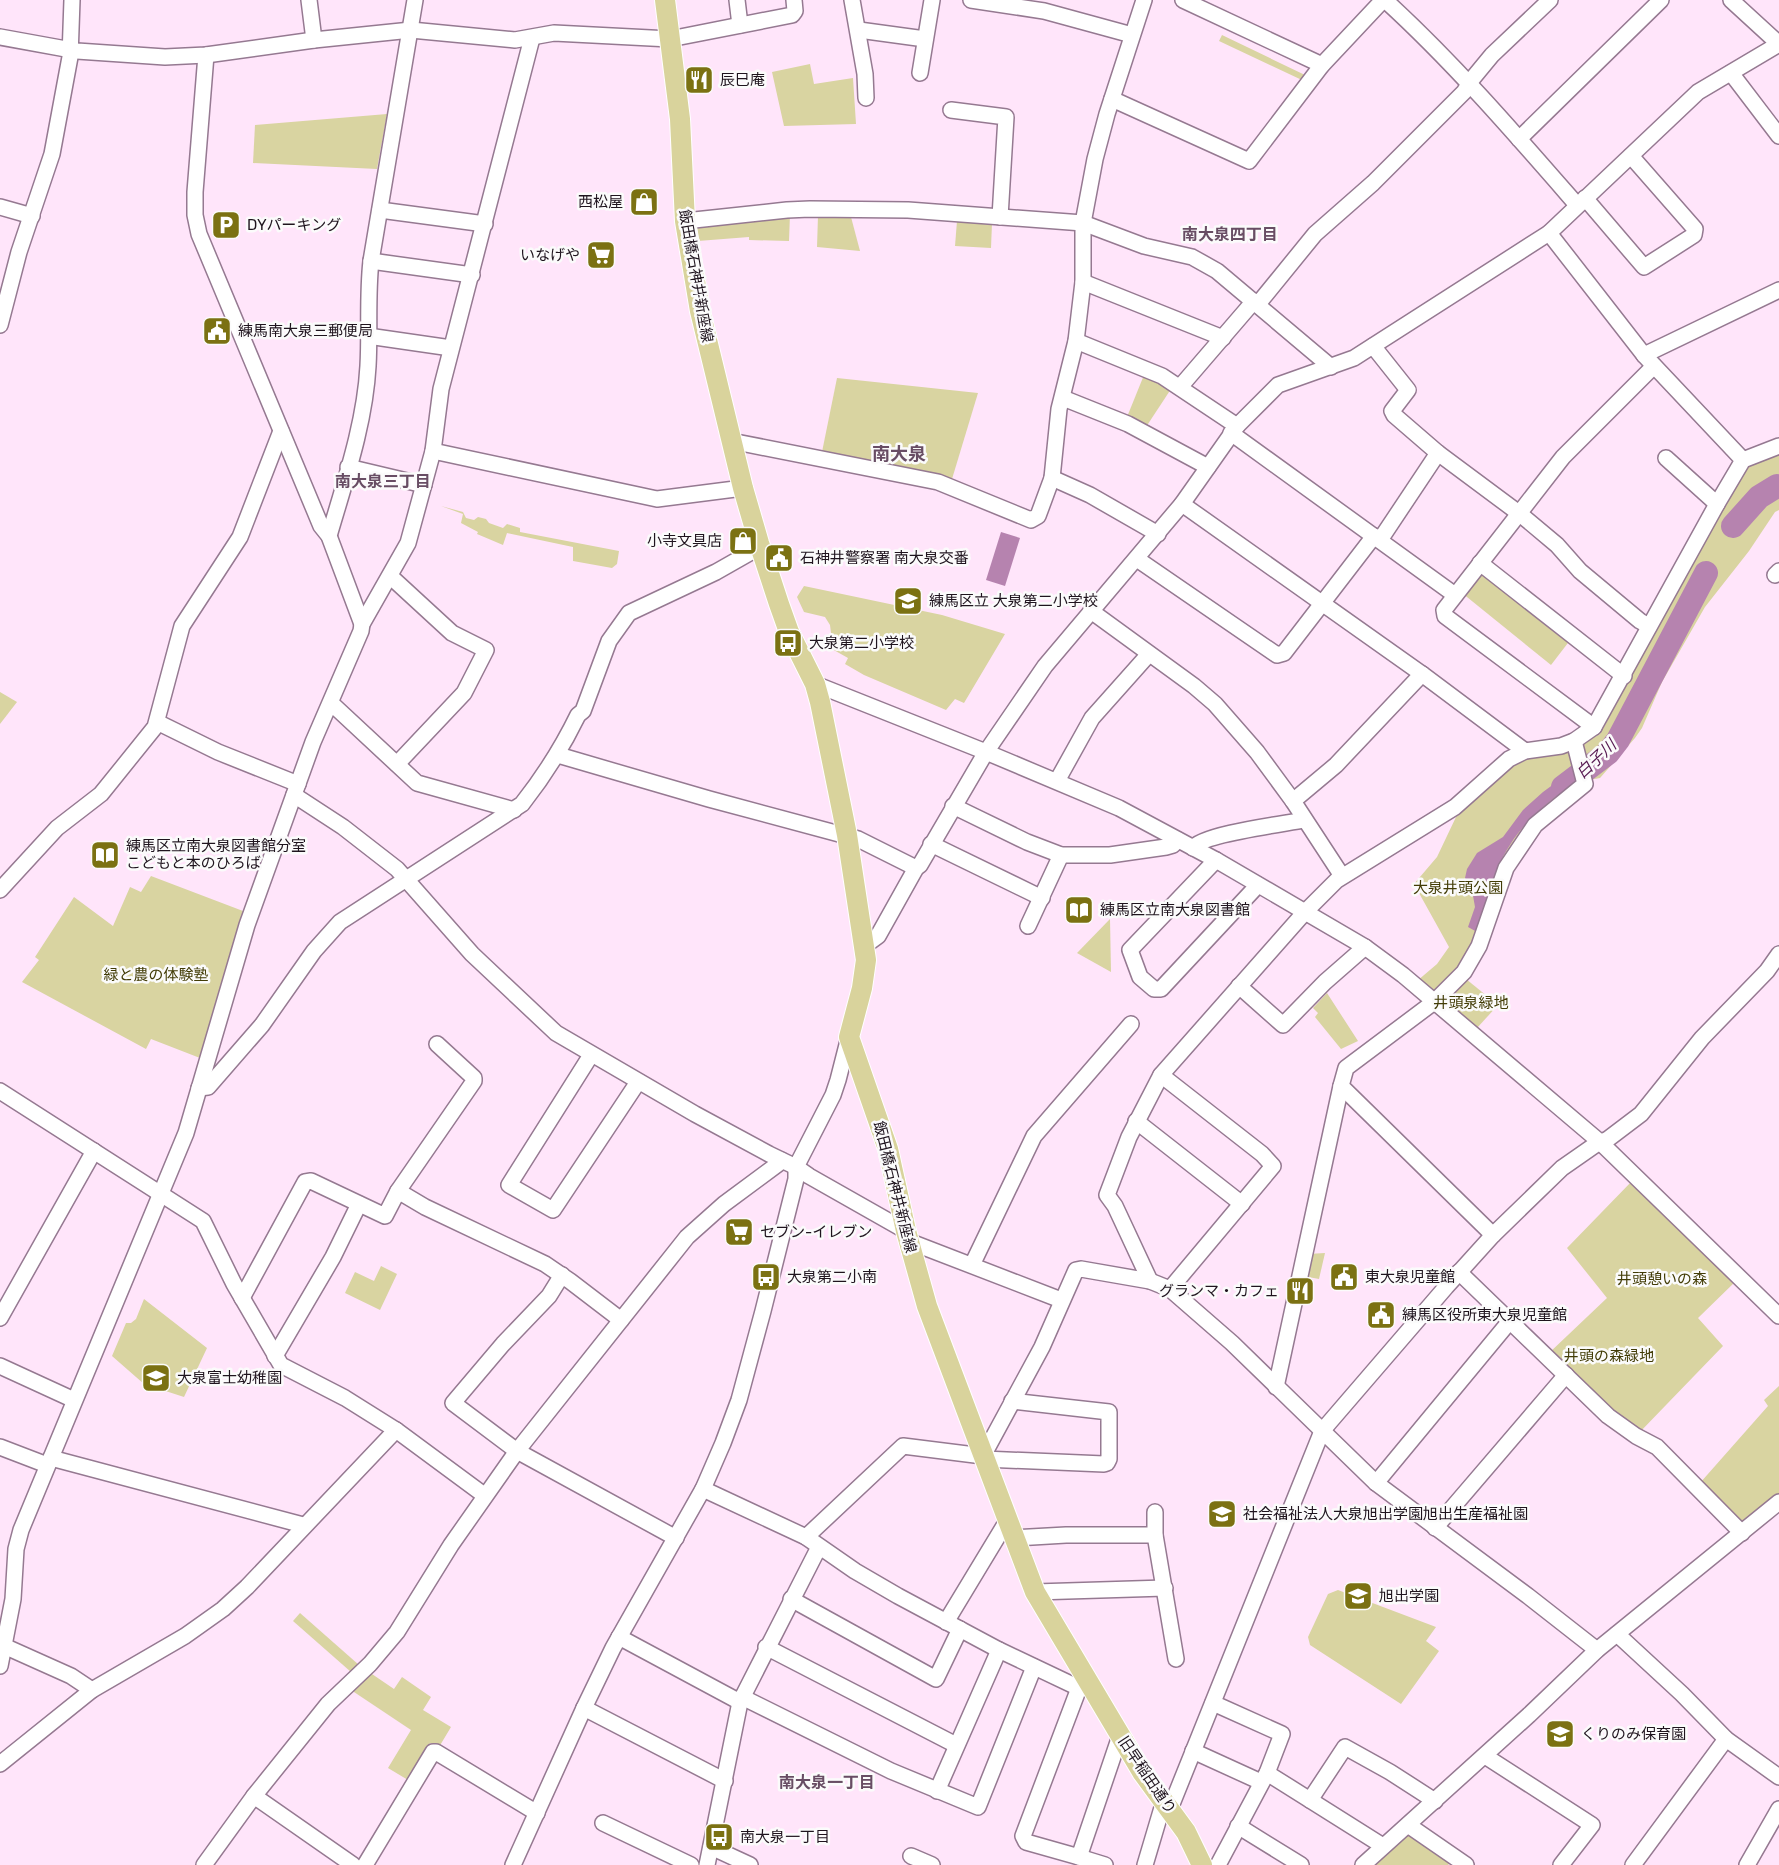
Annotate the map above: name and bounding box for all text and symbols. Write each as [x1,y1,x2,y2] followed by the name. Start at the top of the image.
[683,64,715,96] restaurant icon: 辰巳庵
[720,71,765,89] place label: 辰巳庵
[628,186,660,218] shop icon: 西松屋
[578,193,623,211] place label: 西松屋
[675,208,717,344] street label: 飯田橋石神井新座線
[210,209,242,241] parking icon: DYパーキング
[247,216,341,234] place label: DYパーキング
[1182,225,1278,244] district label: 南大泉四丁目
[585,239,617,271] supermarket icon: いなげや
[520,246,580,264] place label: いなげや
[201,315,233,347] public building icon: 練馬南大泉三郵便局
[238,322,373,340] place label: 練馬南大泉三郵便局
[872,443,926,465] district label: 南大泉
[335,472,431,491] district label: 南大泉三丁目
[727,525,759,557] shop icon: 小寺文具店
[647,532,722,550] place label: 小寺文具店
[763,542,795,574] public building icon: 石神井警察署 南大泉交番
[800,549,969,567] place label: 石神井警察署 南大泉交番
[892,585,924,617] school or university icon: 練馬区立 大泉第二小学校
[929,592,1098,610] place label: 練馬区立 大泉第二小学校
[772,627,804,659] bus stop icon: 大泉第二小学校
[809,634,914,652] place label: 大泉第二小学校
[1572,734,1621,782] water label: 白子川
[126,837,306,872] place label: 練馬区立南大泉図書館分室 こどもと本のひろば
[89,839,121,871] library icon: 練馬区立南大泉図書館分室 こどもと本のひろば
[1413,879,1503,897] park label: 大泉井頭公園
[1063,894,1095,926] library icon: 練馬区立南大泉図書館
[1100,901,1250,919] place label: 練馬区立南大泉図書館
[103,966,209,984] park label: 緑と農の体験塾
[1433,994,1509,1012] park label: 井頭泉緑地
[870,1119,920,1255] street label: 飯田橋石神井新座線
[723,1216,755,1248] supermarket icon: セブン-イレブン
[760,1223,872,1241] place label: セブン-イレブン
[750,1261,782,1293] bus stop icon: 大泉第二小南
[1328,1261,1360,1293] public building icon: 東大泉児童館
[787,1268,877,1286] place label: 大泉第二小南
[1365,1268,1455,1286] place label: 東大泉児童館
[1617,1270,1707,1288] park label: 井頭憩いの森
[1284,1275,1316,1307] restaurant icon: グランマ・カフェ
[1159,1282,1279,1300] place label: グランマ・カフェ
[1365,1299,1397,1331] public building icon: 練馬区役所東大泉児童館
[1402,1306,1567,1324] place label: 練馬区役所東大泉児童館
[1564,1347,1654,1365] park label: 井頭の森緑地
[140,1362,172,1394] school or university icon: 大泉富士幼稚園
[177,1369,282,1387] place label: 大泉富士幼稚園
[1206,1498,1238,1530] school or university icon: 社会福祉法人大泉旭出学園旭出生産福祉園
[1243,1505,1528,1523] place label: 社会福祉法人大泉旭出学園旭出生産福祉園
[1342,1580,1374,1612] school or university icon: 旭出学園
[1379,1587,1439,1605] place label: 旭出学園
[1544,1718,1576,1750] school or university icon: くりのみ保育園
[1581,1725,1686,1743] place label: くりのみ保育園
[1114,1733,1180,1817] street label: 旧早稲田通り
[779,1773,875,1792] district label: 南大泉一丁目
[703,1821,735,1853] bus stop icon: 南大泉一丁目
[740,1828,830,1846] place label: 南大泉一丁目

